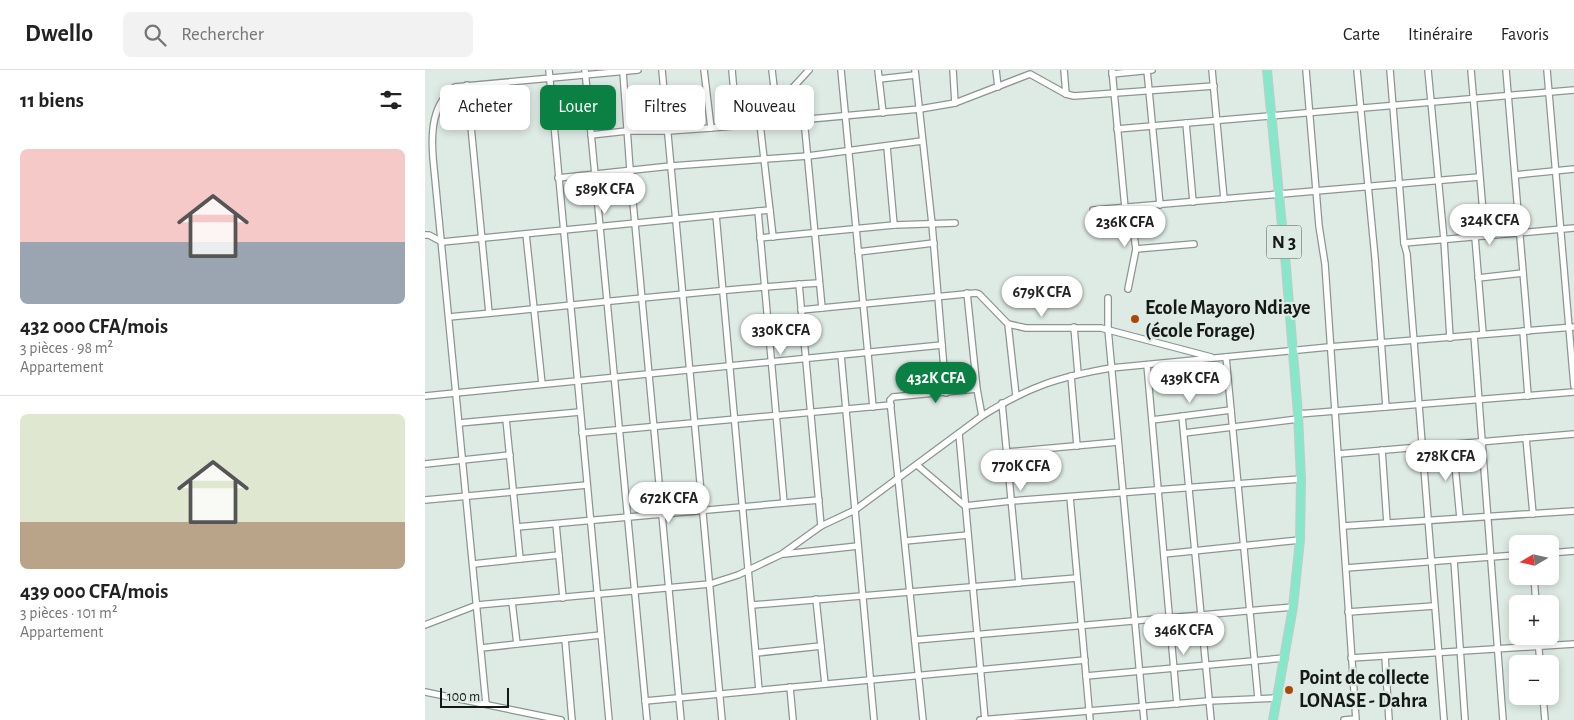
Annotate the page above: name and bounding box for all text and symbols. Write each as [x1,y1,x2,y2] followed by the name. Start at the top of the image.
[123,12,473,57] search box
[141,21,169,49] icon: search
[25,22,93,46] text: Dwello
[181,25,264,44] text: Rechercher
[1343,26,1380,44] text: Carte
[1408,26,1473,44] text: Itinéraire
[1501,26,1549,44] text: Favoris
[440,85,530,130] chip: Acheter
[540,85,616,130] chip: Louer
[626,85,705,130] chip: Filtres
[715,85,814,130] chip: Nouveau
[377,86,405,114] icon: filters
[20,90,84,111] text: 11 biens
[553,172,657,215] pin: 589K CFA
[168,181,258,271] icon: home
[575,181,635,197] text: 589K CFA
[1438,204,1542,246] pin: 324K CFA
[1073,206,1177,248] pin: 236K CFA
[1460,212,1520,228] text: 324K CFA
[1096,214,1154,230] text: 236K CFA
[1267,226,1301,258] road number: N 3
[990,276,1094,318] pin: 679K CFA
[1013,284,1071,300] text: 679K CFA
[1145,298,1311,341] place label: Ecole Mayoro Ndiaye (école Forage)
[1129,313,1141,325] marker: Ecole Mayoro Ndiaye (école Forage)
[729,314,833,356] pin: 330K CFA
[20,316,168,337] text: 432 000 CFA/mois
[752,322,810,338] text: 330K CFA
[20,340,113,356] text: 3 pièces · 98 m²
[20,359,103,375] text: Appartement
[884,362,988,404] pin: 432K CFA
[1138,362,1242,404] pin: 439K CFA
[906,370,966,386] text: 432K CFA
[1160,370,1220,386] text: 439K CFA
[1394,440,1498,482] pin: 278K CFA
[168,447,258,537] icon: home
[1417,448,1475,464] text: 278K CFA
[969,450,1073,492] pin: 770K CFA
[992,458,1050,474] text: 770K CFA
[617,482,721,524] pin: 672K CFA
[640,490,698,506] text: 672K CFA
[1509,535,1559,585] north arrow
[1509,535,1559,705] map controls
[20,581,168,602] text: 439 000 CFA/mois
[1509,595,1559,645] button: +
[20,605,118,621] text: 3 pièces · 101 m²
[1132,614,1236,656] pin: 346K CFA
[1154,622,1214,638] text: 346K CFA
[20,624,103,640] text: Appartement
[1509,655,1559,705] button: −
[1299,668,1429,711] place label: Point de collecte LONASE - Dahra
[1283,684,1295,696] marker: Point de collecte LONASE - Dahra
[440,685,509,708] scale bar
[447,690,480,704] text: 100 m

